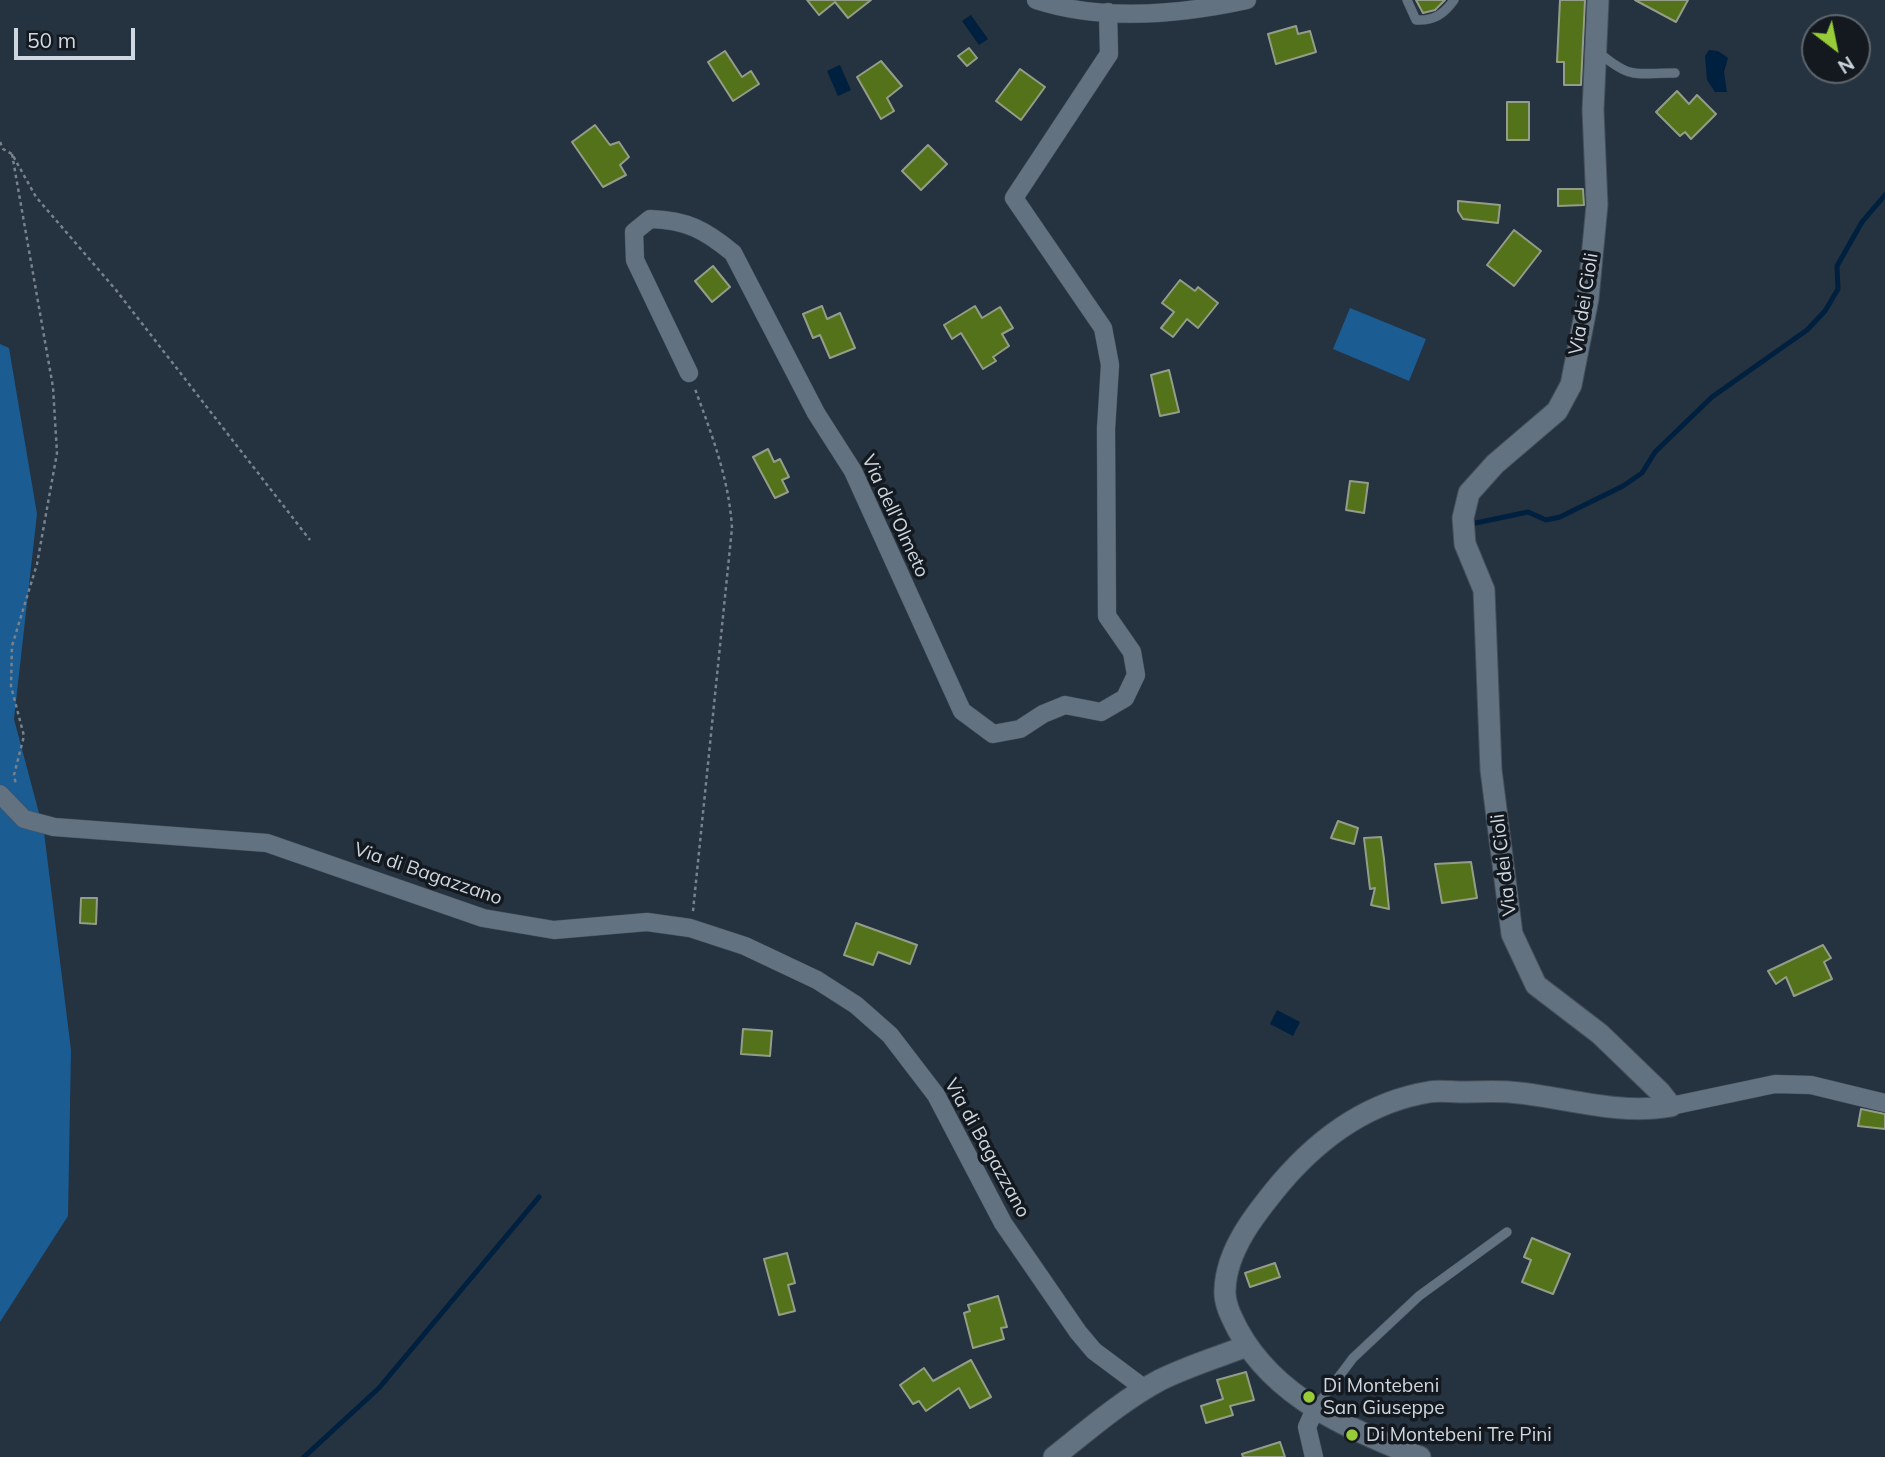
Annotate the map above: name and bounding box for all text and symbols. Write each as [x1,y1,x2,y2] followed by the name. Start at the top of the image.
[18,14,138,58] scale bar
[1801,14,1871,84] north arrow
[27,27,76,53] text: 50 m
[1834,51,1859,79] text: N
[1565,251,1603,357] street label: Via dei Cioli
[857,451,933,581] street label: Via dell'Olmeto
[1486,813,1522,917] street label: Via dei Cioli
[351,838,505,910] street label: Via di Bagazzano
[939,1075,1035,1221] street label: Via di Bagazzano
[1323,1375,1445,1419] place label: Di Montebeni San Giuseppe
[1301,1389,1317,1405] marker: Di Montebeni San Giuseppe
[1366,1424,1552,1446] place label: Di Montebeni Tre Pini
[1344,1427,1360,1443] marker: Di Montebeni Tre Pini

